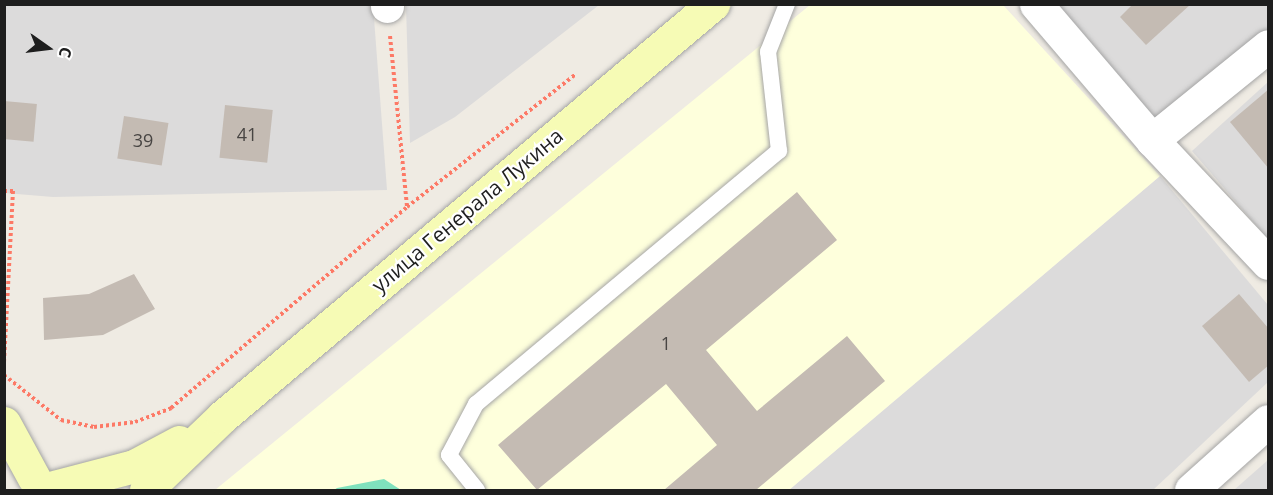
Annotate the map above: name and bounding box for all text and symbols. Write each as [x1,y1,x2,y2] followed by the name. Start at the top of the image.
[18,18,78,78] north arrow
[54,45,77,60] text: С
[237,123,257,145] house number: 41
[366,123,568,297] street label: улица Генерала Лукина
[133,129,153,151] house number: 39
[661,332,671,354] house number: 1

